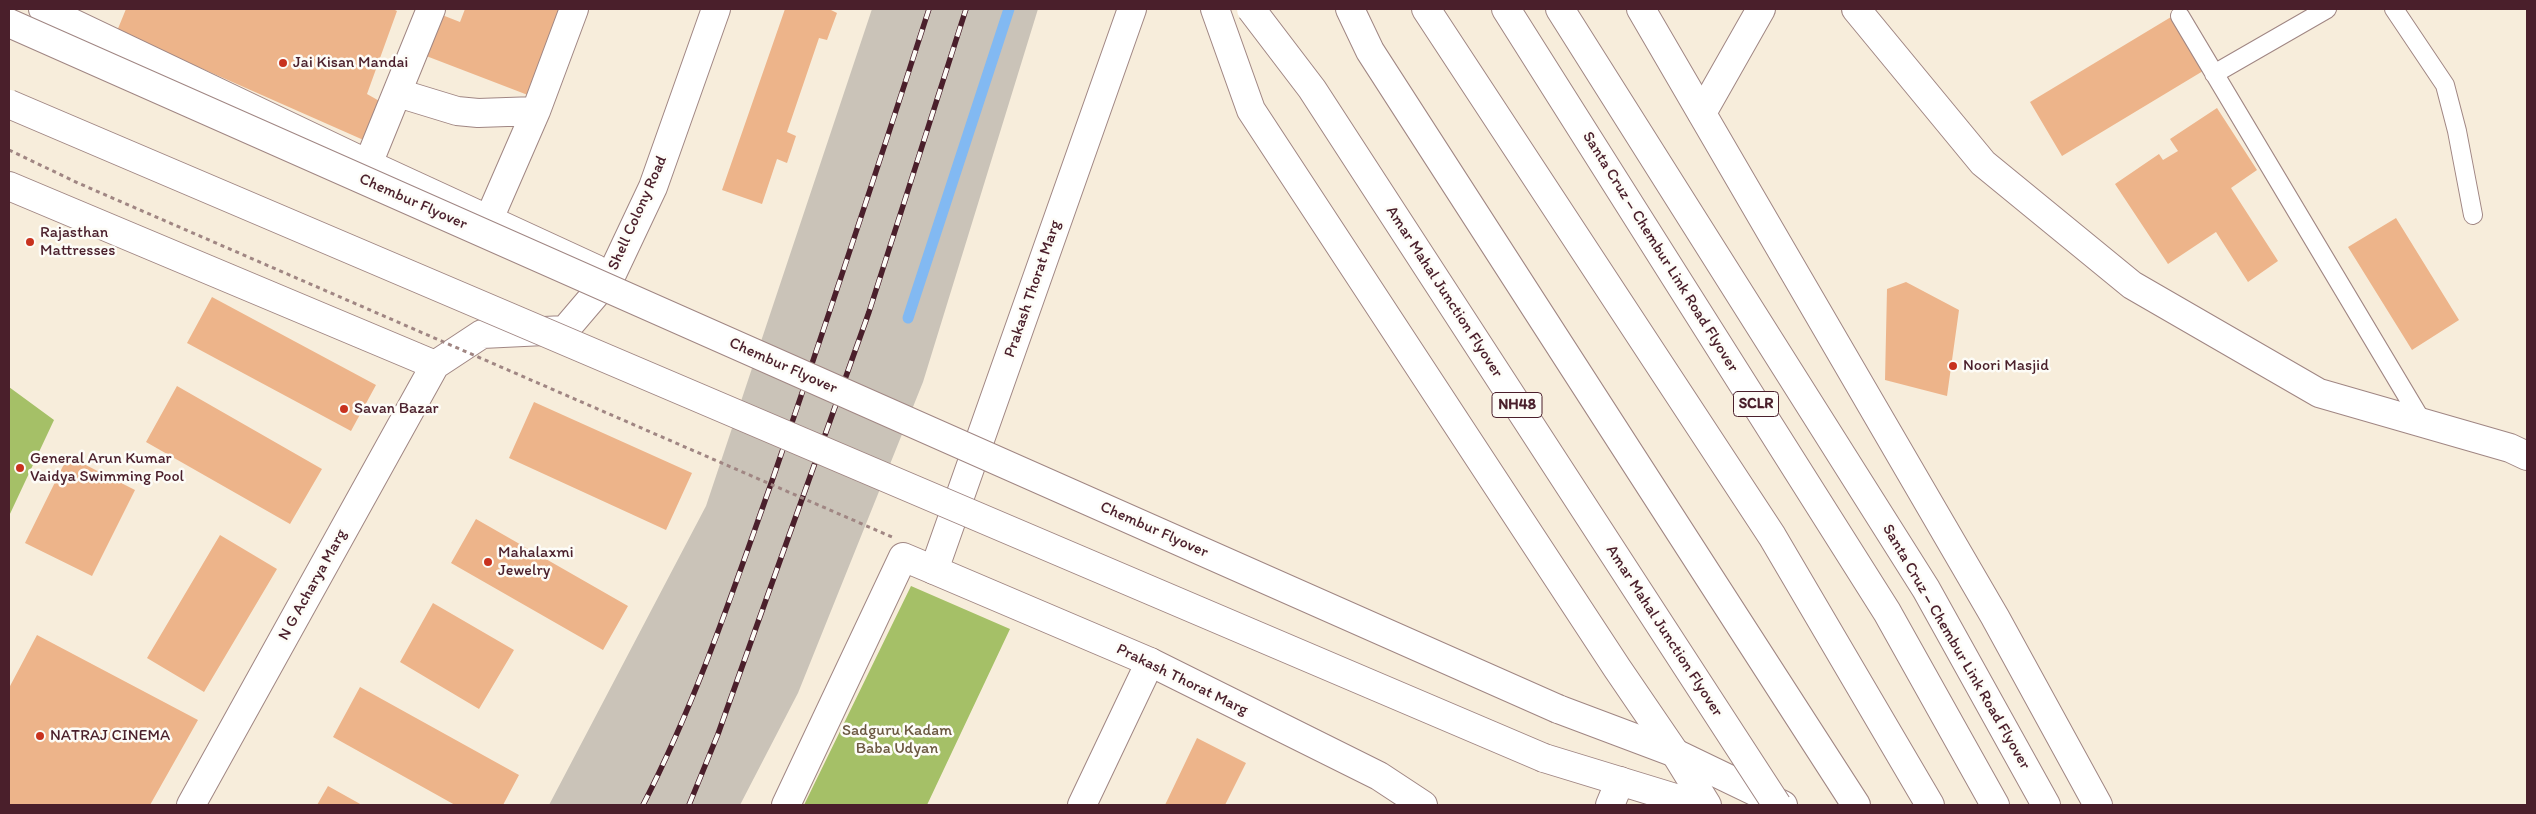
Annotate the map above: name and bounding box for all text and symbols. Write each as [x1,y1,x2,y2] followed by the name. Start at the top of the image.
[293,53,408,73] place label: Jai Kisan Mandai
[277,57,289,69] marker: Jai Kisan Mandai
[1578,128,1742,376] street label: Santa Cruz – Chembur Link Road Flyover
[604,153,672,273] street label: Shell Colony Road
[356,170,470,234] street label: Chembur Flyover
[1381,203,1507,381] street label: Amar Mahal Junction Flyover
[1000,218,1066,360] street label: Prakash Thorat Marg
[40,223,115,261] place label: Rajasthan Mattresses
[24,236,36,248] marker: Rajasthan Mattresses
[726,334,840,398] street label: Chembur Flyover
[1963,356,2049,376] place label: Noori Masjid
[1947,360,1959,372] marker: Noori Masjid
[1492,392,1542,418] road number: NH48
[1734,392,1778,416] road number: SCLR
[354,399,439,419] place label: Savan Bazar
[338,403,350,415] marker: Savan Bazar
[30,449,184,487] place label: General Arun Kumar Vaidya Swimming Pool
[14,462,26,474] marker: General Arun Kumar Vaidya Swimming Pool
[1097,498,1211,562] street label: Chembur Flyover
[1878,521,2034,773] street label: Santa Cruz – Chembur Link Road Flyover
[275,526,351,644] street label: N G Acharya Marg
[1601,542,1727,720] street label: Amar Mahal Junction Flyover
[498,543,574,581] place label: Mahalaxmi Jewelry
[482,556,494,568] marker: Mahalaxmi Jewelry
[1113,640,1251,720] street label: Prakash Thorat Marg
[842,721,952,759] park label: Sadguru Kadam Baba Udyan
[50,726,170,746] place label: NATRAJ CINEMA
[34,730,46,742] marker: NATRAJ CINEMA

